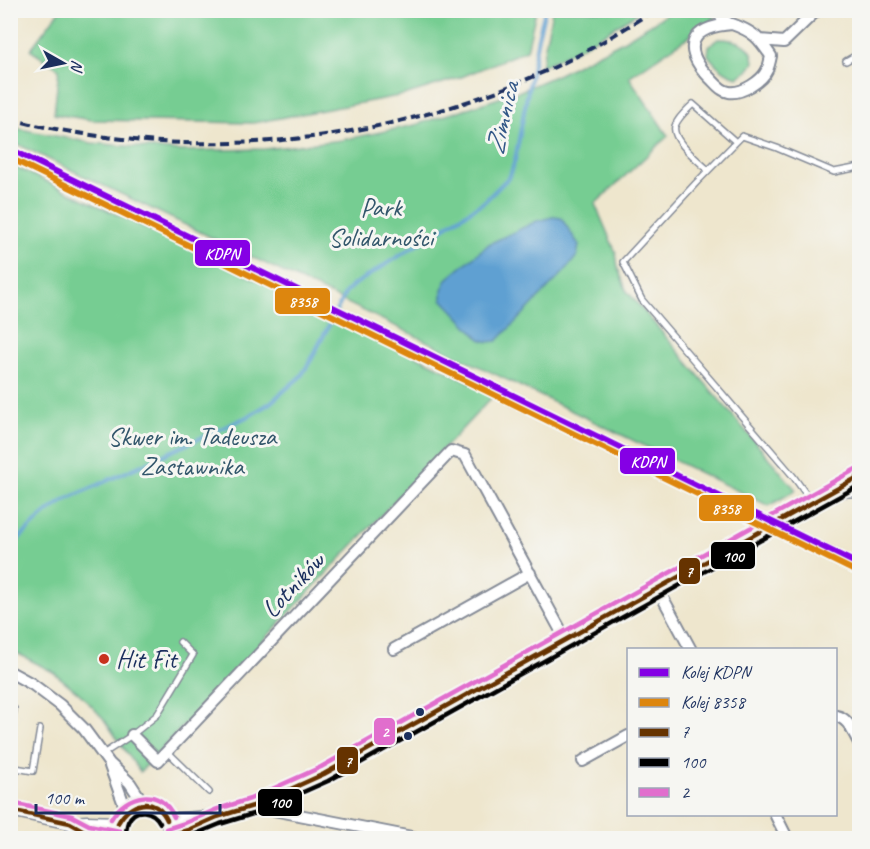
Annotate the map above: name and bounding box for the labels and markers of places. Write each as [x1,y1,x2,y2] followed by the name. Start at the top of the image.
[116,643,179,676] place label: Hit Fit
[97,652,111,666] marker: Hit Fit
[414,706,426,718] unlabelled marker
[402,730,414,742] unlabelled marker

